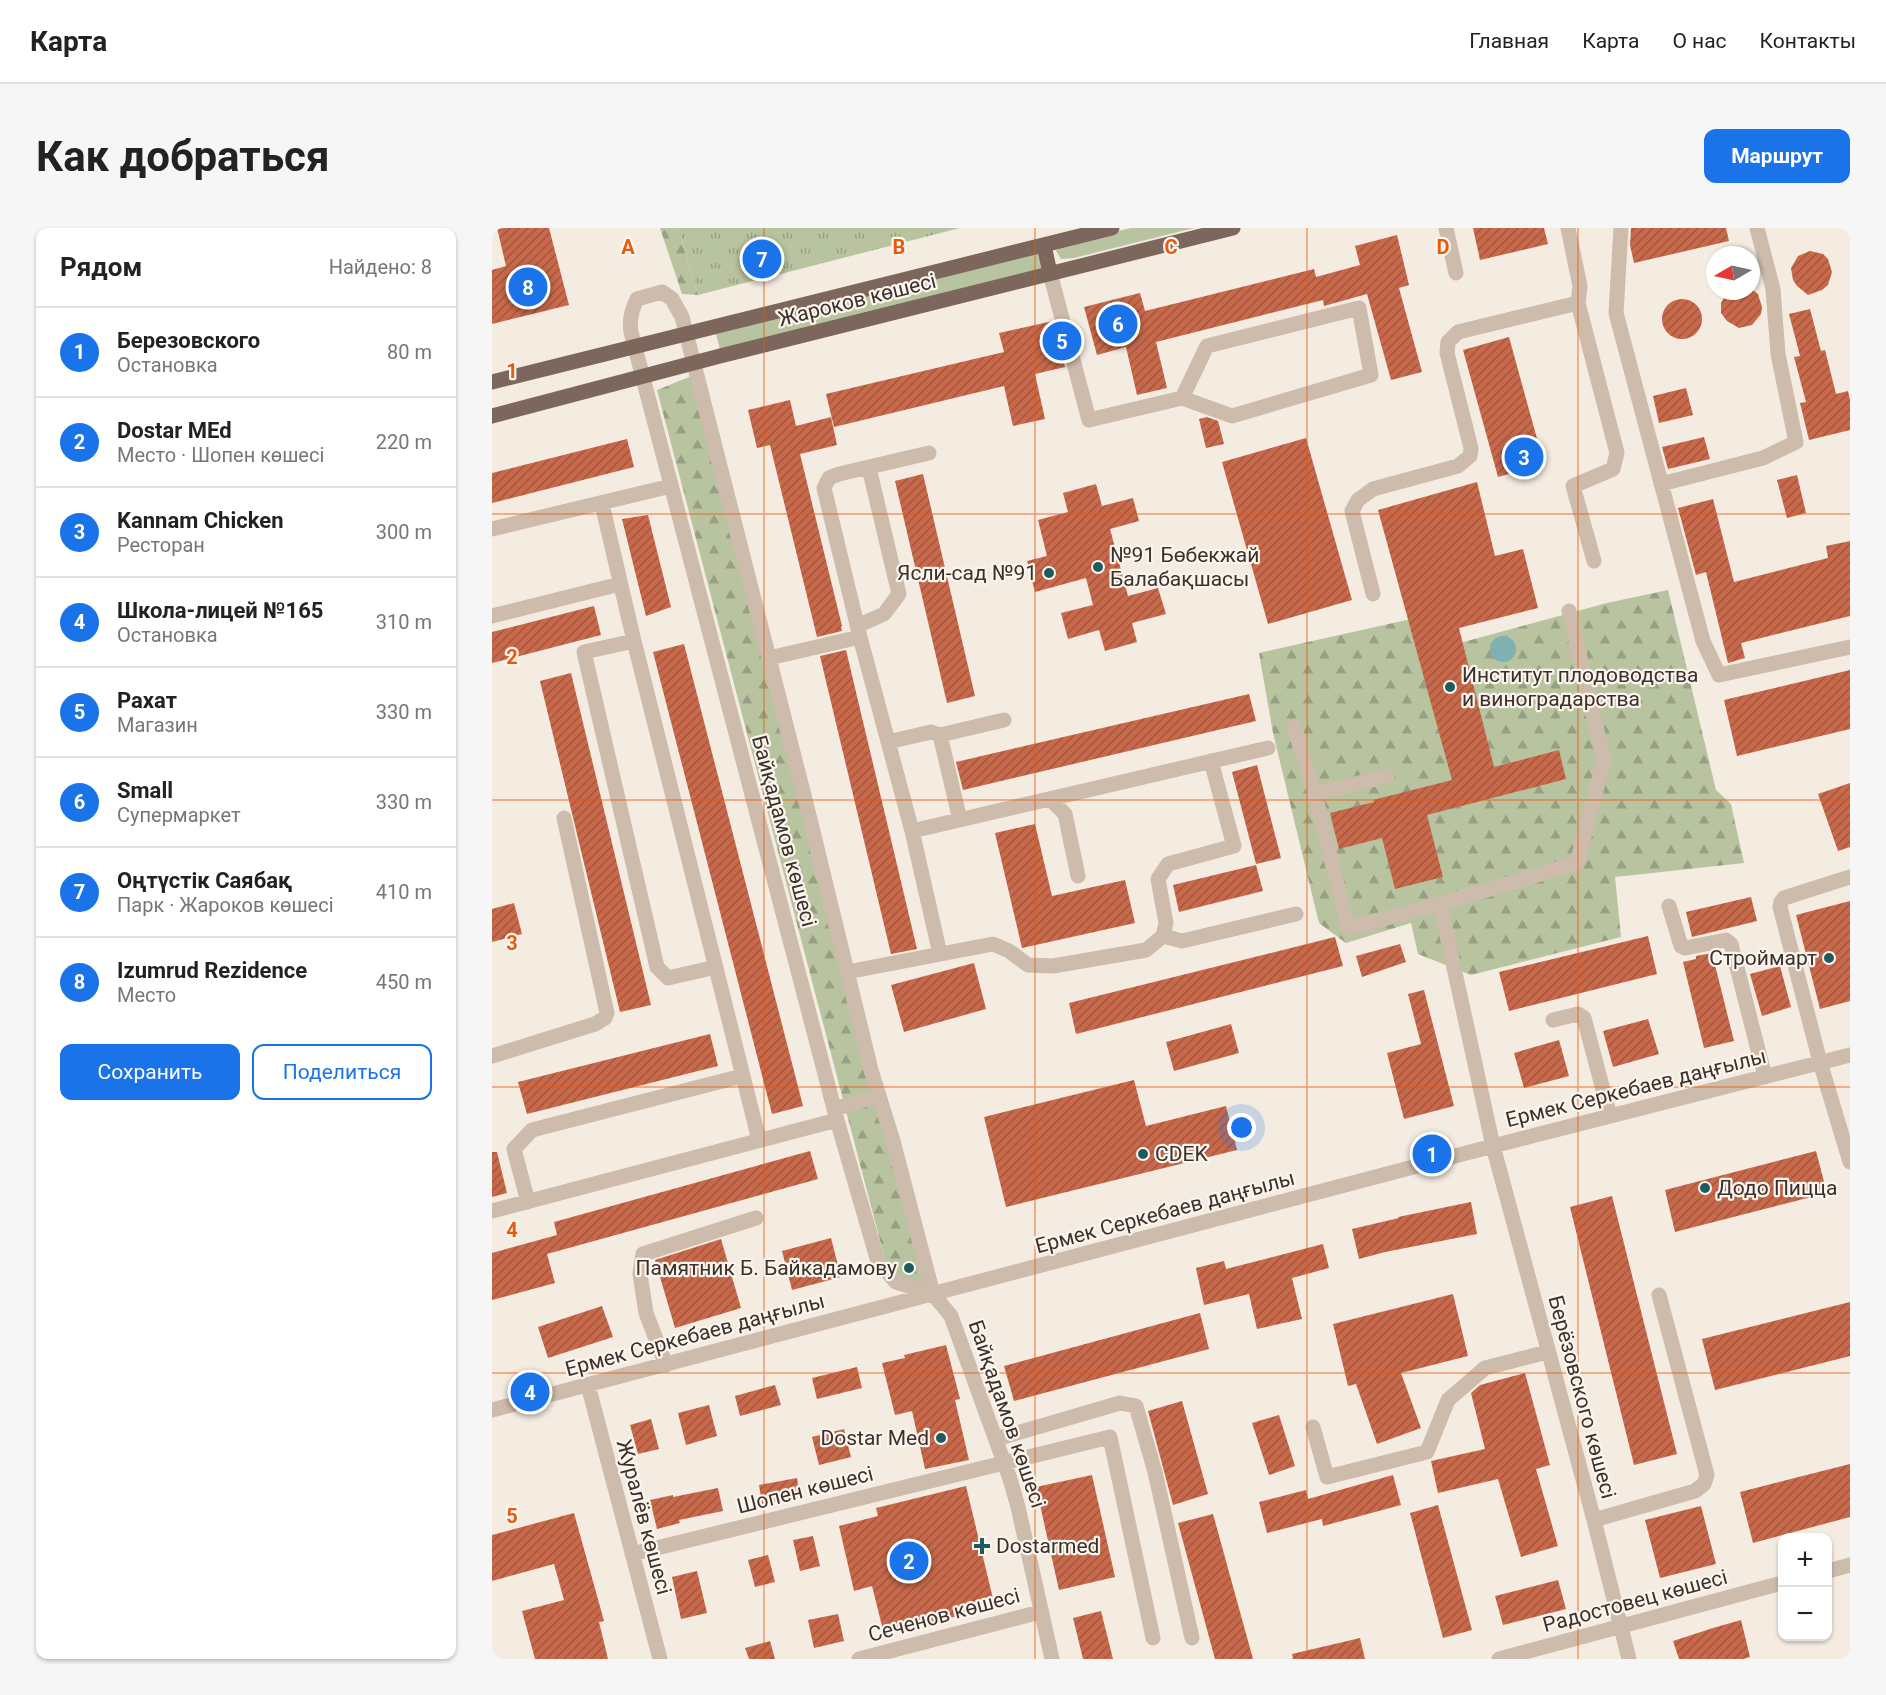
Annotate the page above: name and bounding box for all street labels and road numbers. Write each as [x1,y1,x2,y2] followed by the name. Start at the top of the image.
[776,269,938,331] street label: Жароков көшесі
[747,733,821,929] street label: Байқадамов көшесі
[1503,1044,1769,1132] street label: Ермек Серкебаев даңғылы
[1033,1166,1297,1258] street label: Ермек Серкебаев даңғылы
[563,1289,827,1381] street label: Ермек Серкебаев даңғылы
[1543,1293,1621,1501] street label: Берёзовского көшесі
[964,1317,1050,1511] street label: Байқадамов көшесі
[612,1437,676,1597] street label: Журалёв көшесі
[734,1461,876,1519] street label: Шопен көшесі
[1540,1565,1730,1637] street label: Радостовец көшесі
[866,1583,1022,1647] street label: Сеченов көшесі

